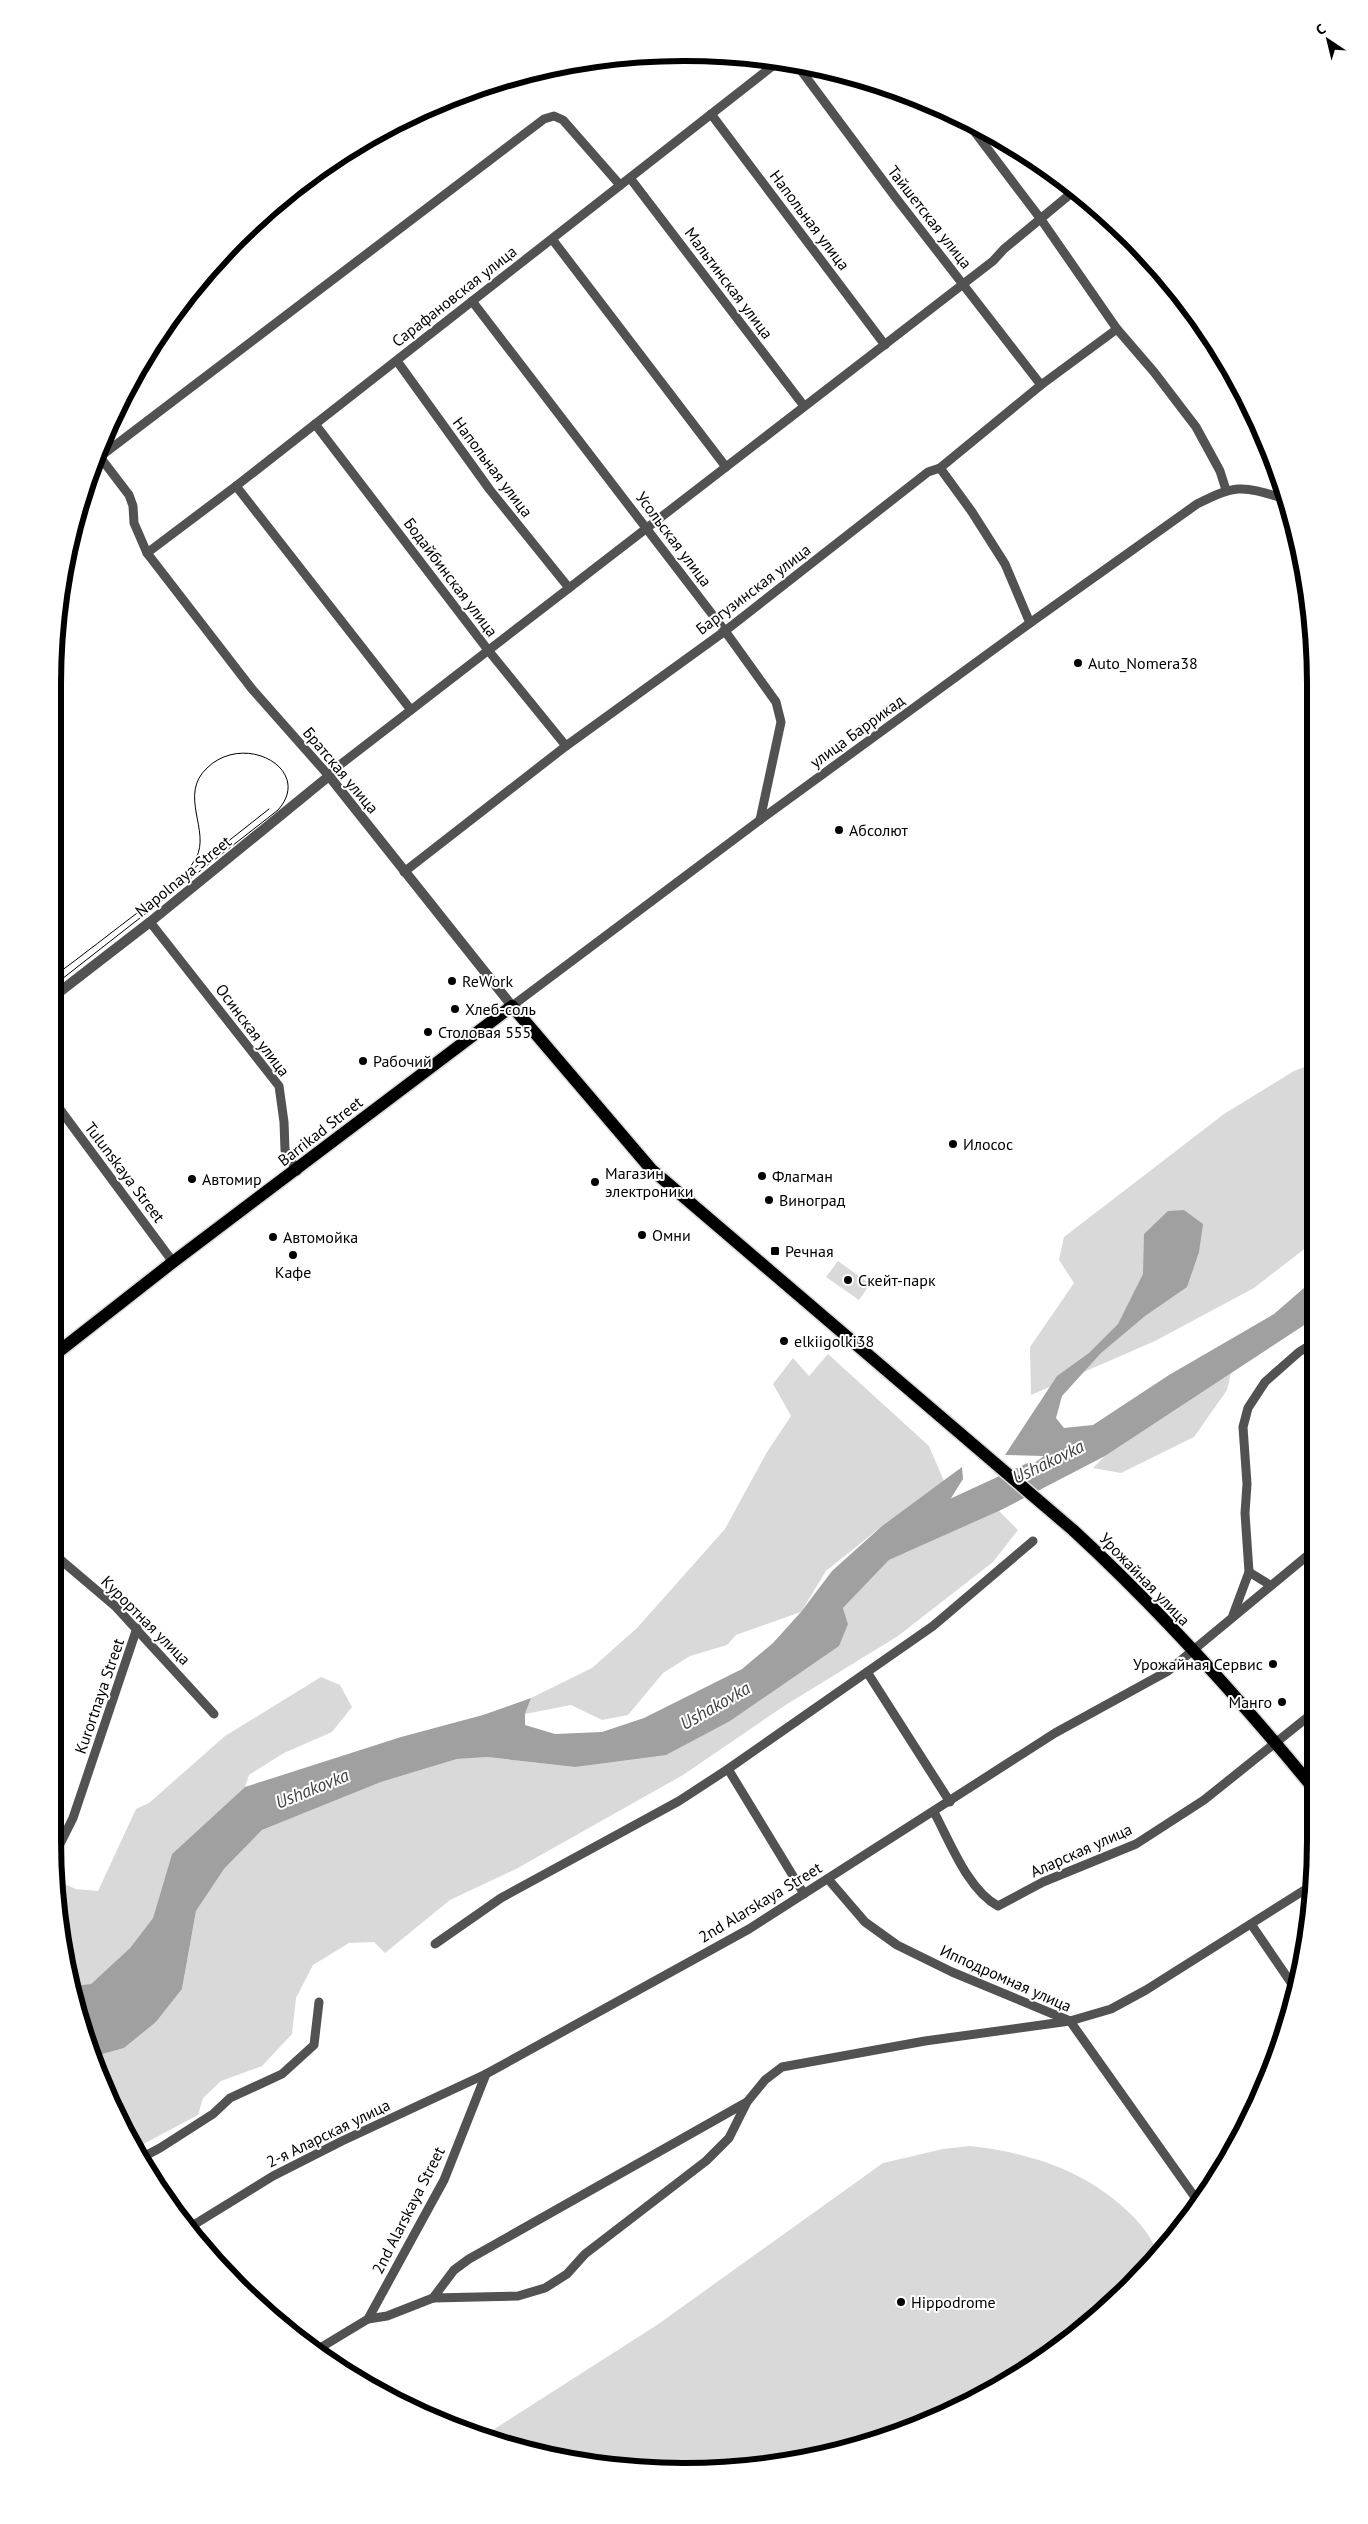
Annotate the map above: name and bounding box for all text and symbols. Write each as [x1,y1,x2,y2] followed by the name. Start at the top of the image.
[1303,15,1353,65] north arrow
[1312,20,1329,39] text: С
[884,162,976,272] street label: Тайшетская улица
[766,166,854,274] street label: Напольная улица
[681,223,777,343] street label: Мальтинская улица
[388,241,520,351] street label: Сарафановская улица
[449,413,537,521] street label: Напольная улица
[632,488,716,590] street label: Усольская улица
[400,513,502,641] street label: Бодайбинская улица
[692,539,814,639] street label: Баргузинская улица
[1088,653,1198,673] place label: Auto_Nomera38
[1072,657,1084,669] marker: Auto_Nomera38
[806,690,908,772] street label: улица Баррикад
[299,723,383,817] street label: Братская улица
[849,820,909,840] place label: Абсолют
[833,824,845,836] marker: Абсолют
[131,831,236,921] street label: Napolnaya Street
[462,971,513,991] place label: ReWork
[446,975,458,987] marker: ReWork
[212,980,294,1080] street label: Осинская улица
[465,999,536,1019] place label: Хлеб-соль
[449,1003,461,1015] marker: Хлеб-соль
[438,1022,531,1042] place label: Столовая 555
[422,1026,434,1038] marker: Столовая 555
[373,1051,432,1071] place label: Рабочий
[357,1055,369,1067] marker: Рабочий
[274,1091,367,1170] street label: Barrikad Street
[81,1118,170,1227] street label: Tulunskaya Street
[963,1134,1013,1154] place label: Илосос
[947,1138,959,1150] marker: Илосос
[605,1163,694,1201] place label: Магазин электроники
[772,1166,833,1186] place label: Флагман
[202,1169,262,1189] place label: Автомир
[756,1170,768,1182] marker: Флагман
[186,1173,198,1185] marker: Автомир
[589,1176,601,1188] marker: Магазин электроники
[779,1190,846,1210] place label: Виноград
[763,1194,775,1206] marker: Виноград
[652,1225,691,1245] place label: Омни
[283,1227,358,1247] place label: Автомойка
[636,1229,648,1241] marker: Омни
[267,1231,279,1243] marker: Автомойка
[785,1241,834,1261] place label: Речная
[769,1245,781,1257] marker: Речная
[287,1249,299,1261] marker: Кафе
[275,1262,311,1282] place label: Кафе
[858,1270,936,1290] place label: Скейт-парк
[842,1274,854,1286] marker: Скейт-парк
[794,1331,874,1351] place label: elkiigolki38
[778,1335,790,1347] marker: elkiigolki38
[1008,1434,1088,1489] water label: Ushakovka
[1096,1528,1194,1630] street label: Урожайная улица
[97,1571,195,1669] street label: Курортная улица
[70,1635,128,1756] street label: Kurortnaya Street
[1133,1654,1263,1674] place label: Урожайная Сервис
[1267,1658,1279,1670] marker: Урожайная Сервис
[676,1676,754,1735] water label: Ushakovka
[1229,1692,1272,1712] place label: Манго
[1276,1696,1288,1708] marker: Манго
[272,1763,352,1814] water label: Ushakovka
[1027,1819,1135,1881] street label: Аларская улица
[695,1857,826,1947] street label: 2nd Alarskaya Street
[937,1940,1075,2016] street label: Ипподромная улица
[263,2094,393,2172] street label: 2-я Аларская улица
[367,2143,449,2277] street label: 2nd Alarskaya Street
[911,2292,996,2312] place label: Hippodrome
[895,2296,907,2308] marker: Hippodrome

